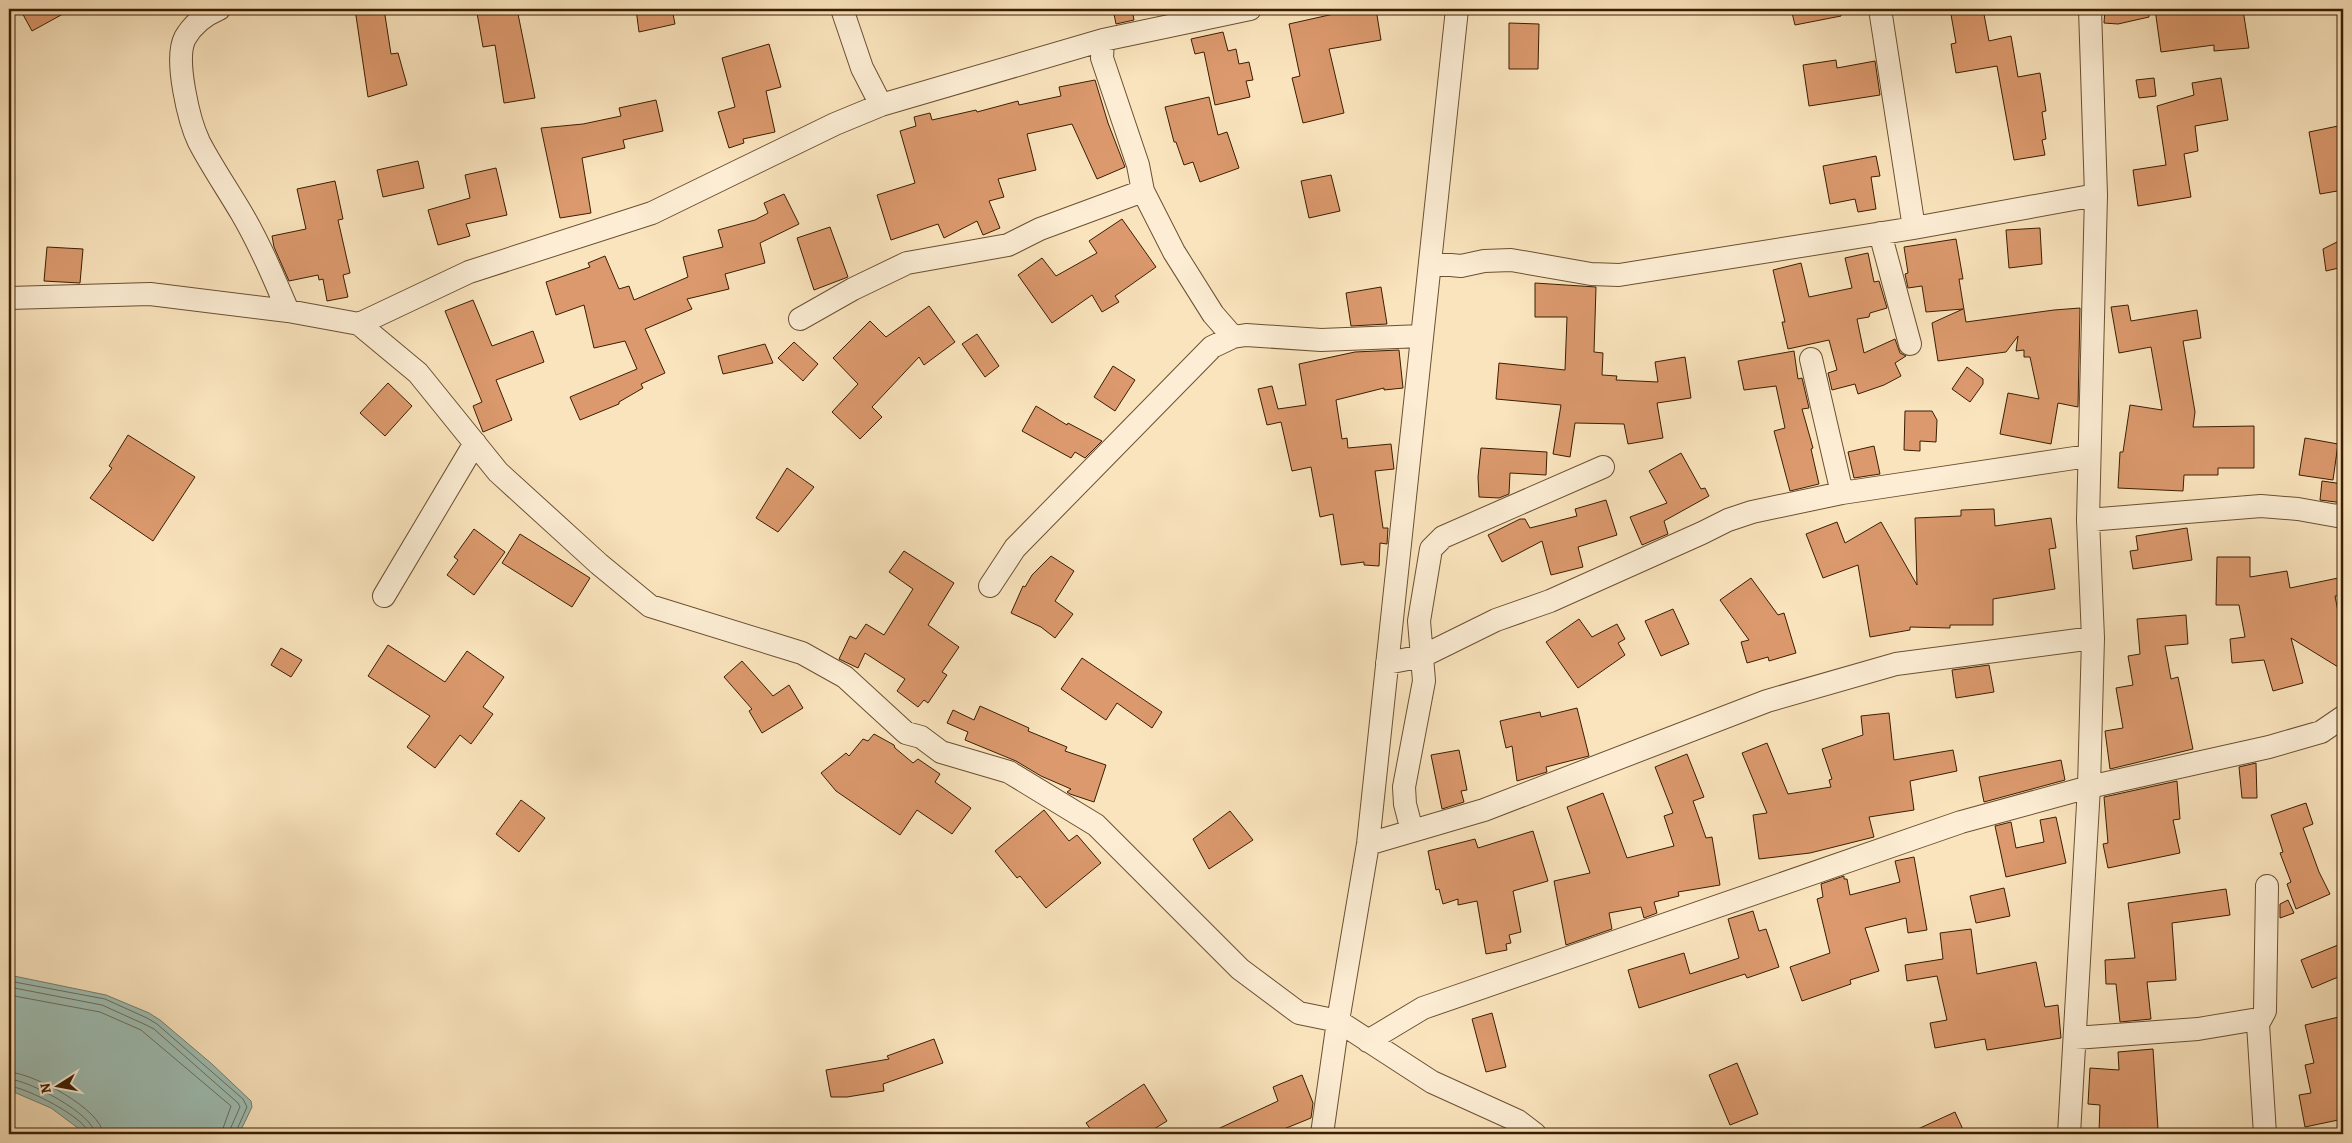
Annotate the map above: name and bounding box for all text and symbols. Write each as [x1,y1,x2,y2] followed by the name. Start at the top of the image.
[32,1060,82,1110] north arrow
[35,1082,56,1095] text: N

